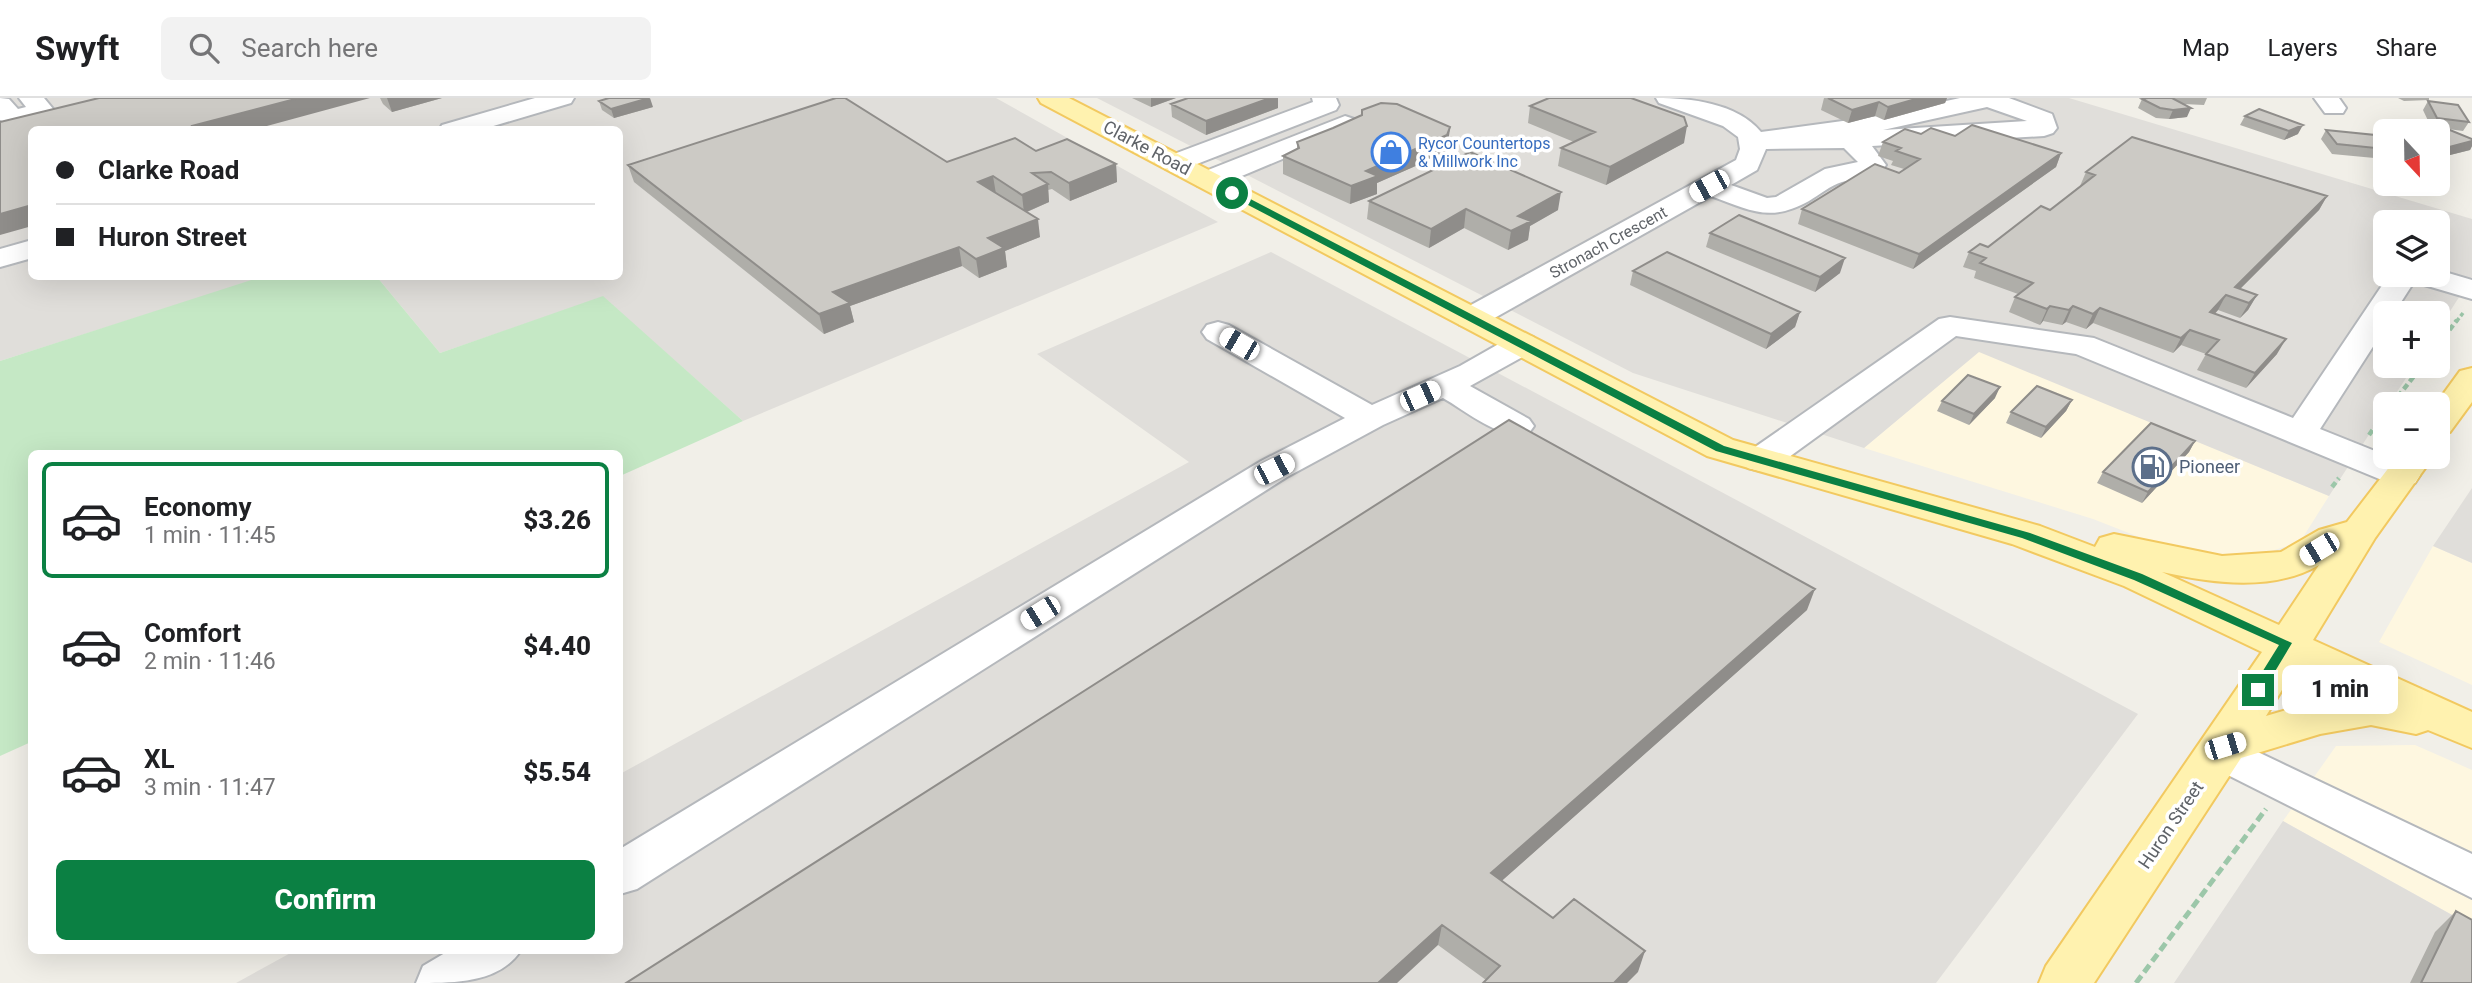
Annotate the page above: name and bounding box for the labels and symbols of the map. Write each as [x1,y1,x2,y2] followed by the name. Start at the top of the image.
[1100,116,1195,179] street label: Clarke Road
[2373,119,2450,196] north arrow
[1370,131,1412,173] shop icon: Rycor Countertops & Millwork Inc
[1418,134,1550,171] place label: Rycor Countertops & Millwork Inc
[1686,167,1733,205] car
[1216,177,1248,209] route start
[1546,202,1670,283] street label: Stronach Crescent
[1216,324,1263,364] car
[1397,378,1444,414] car
[2131,446,2173,488] fuel station icon: Pioneer
[1251,450,1298,488] car
[2179,456,2240,477] place label: Pioneer
[2296,529,2343,569] car
[1017,593,1064,633] car
[2282,666,2398,714] callout: 1 min
[2242,674,2274,706] route end
[2202,730,2249,762] car
[2134,777,2208,872] street label: Huron Street

